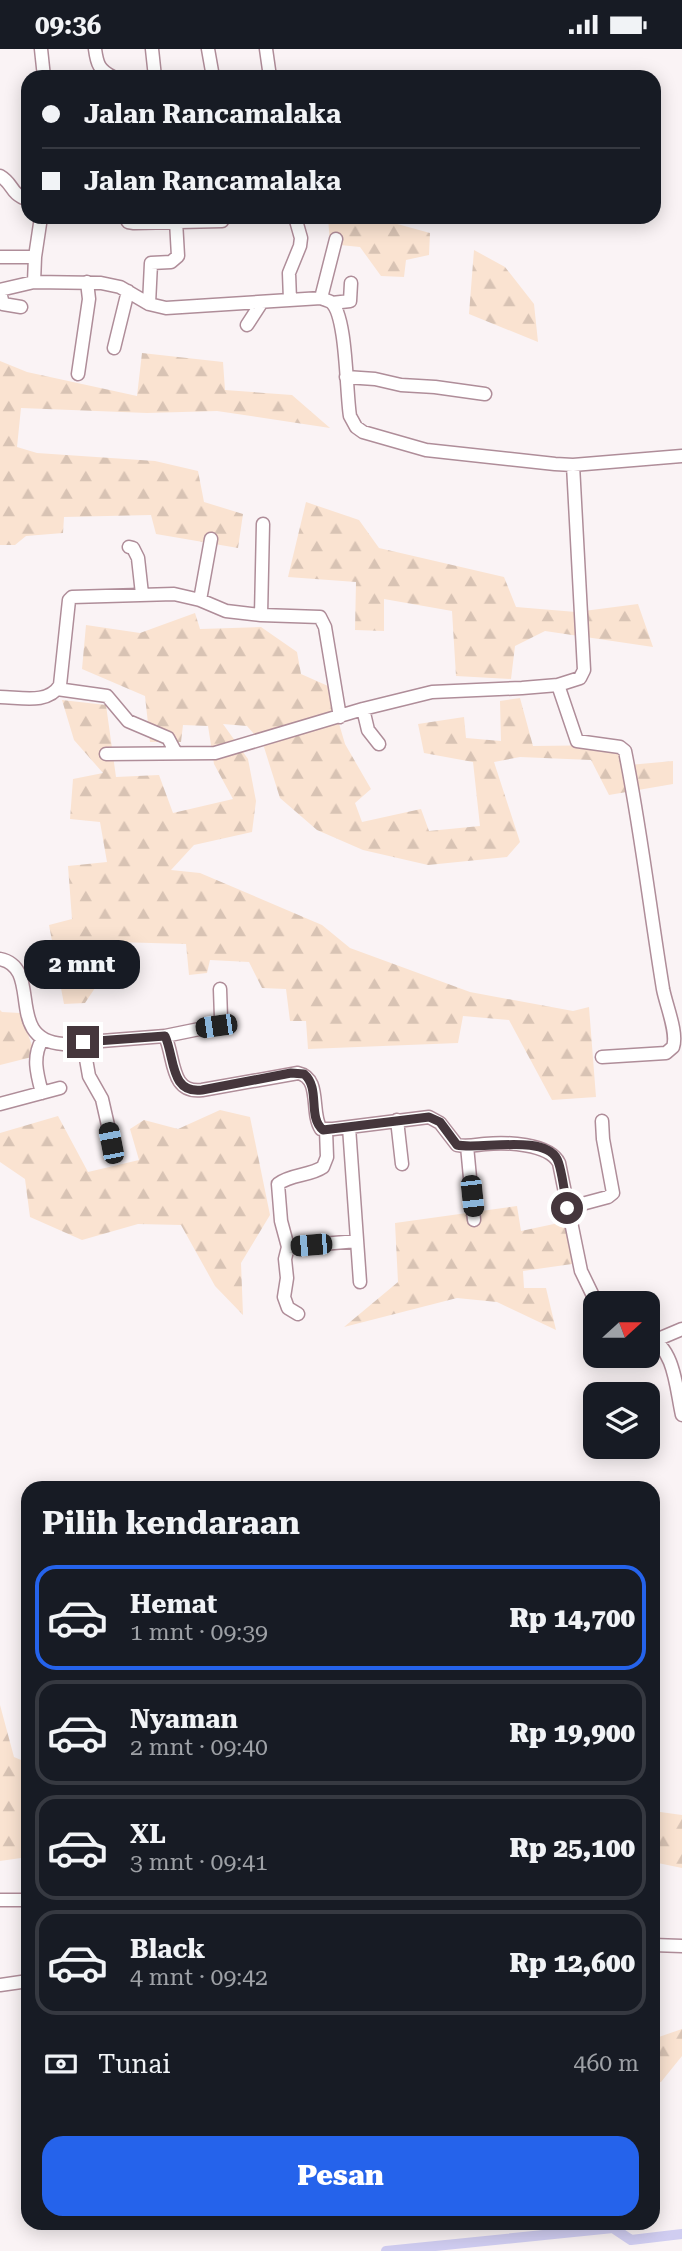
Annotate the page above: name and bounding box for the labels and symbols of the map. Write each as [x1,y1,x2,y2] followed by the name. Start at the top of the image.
[25,941,141,989] callout: 2 mnt
[194,1013,239,1039] car
[67,1026,99,1058] route end
[97,1120,126,1166] car
[460,1174,485,1218] car
[551,1192,583,1224] route start
[290,1233,333,1257] car
[583,1291,660,1369] north arrow

